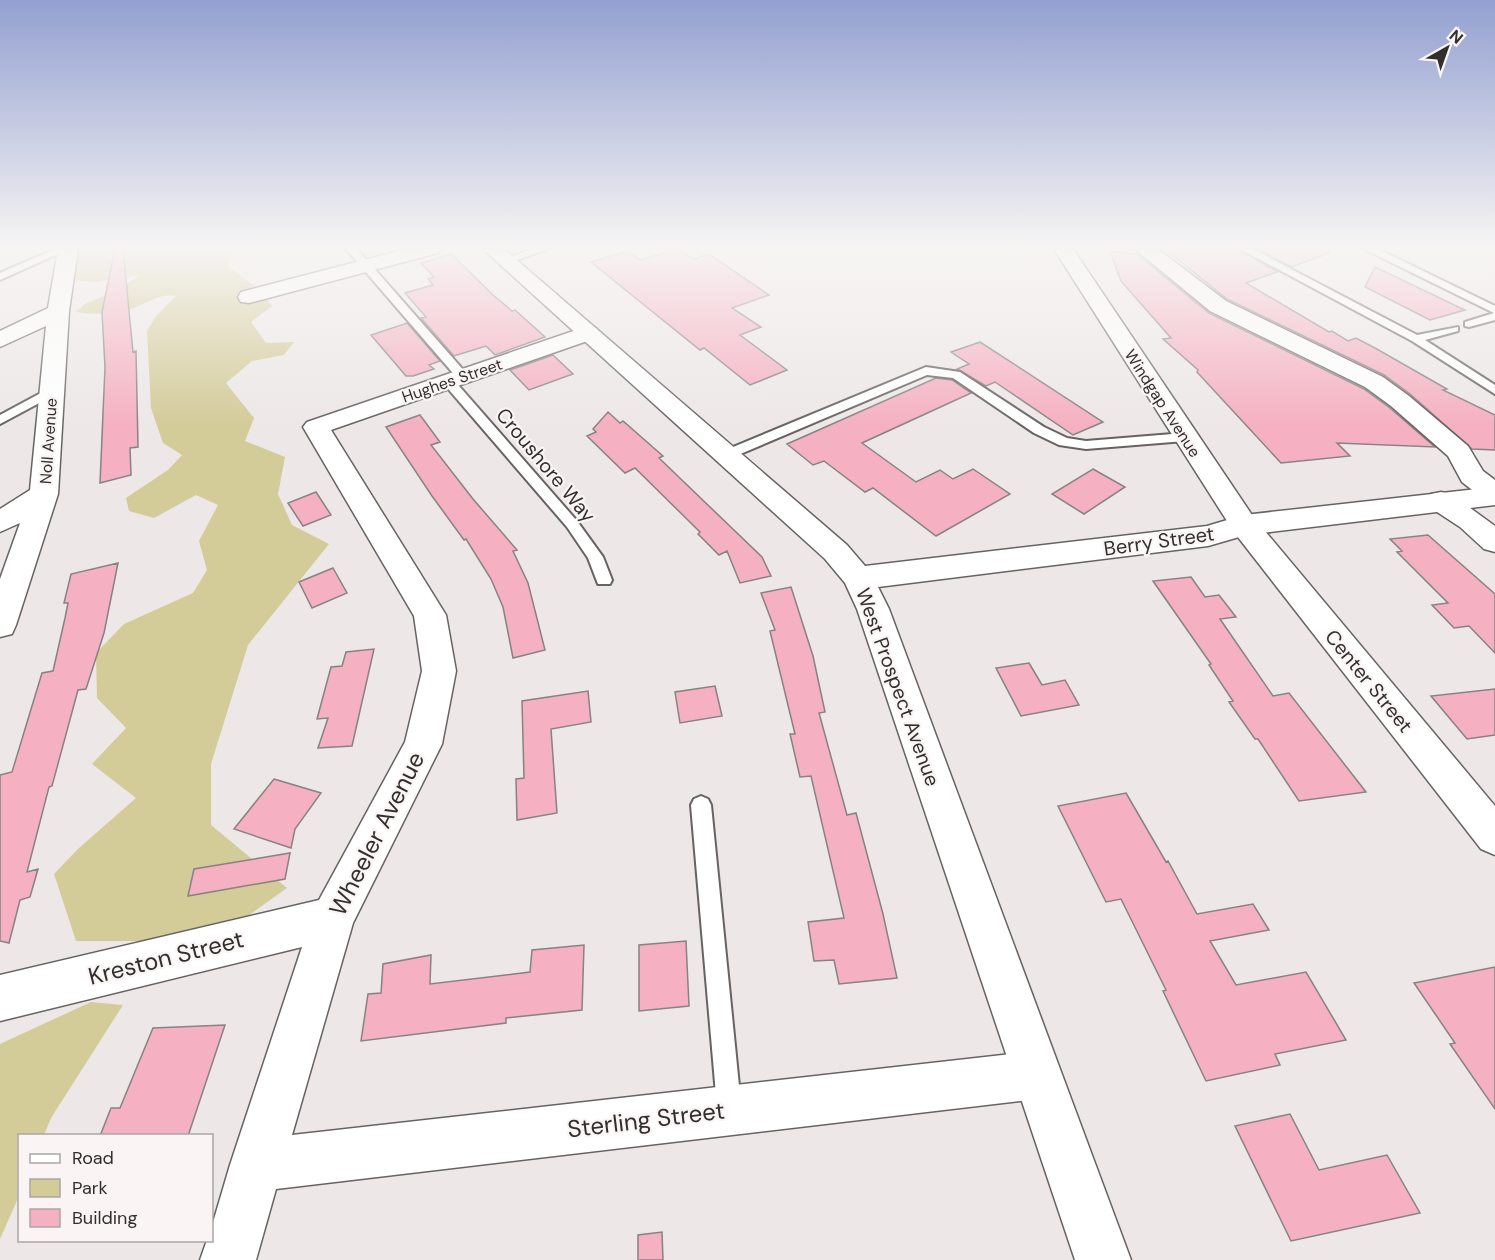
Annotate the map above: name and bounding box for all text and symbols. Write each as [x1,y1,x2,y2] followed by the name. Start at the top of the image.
[1417,18,1477,78] north arrow
[1445,25,1468,49] text: N
[1120,345,1205,461] street label: Windgap Avenue
[399,353,505,407] street label: Hughes Street
[35,397,62,485] street label: Noll Avenue
[490,402,602,528] street label: Croushore Way
[1102,520,1216,562] street label: Berry Street
[850,584,946,790] street label: West Prospect Avenue
[1319,624,1419,738] street label: Center Street
[322,746,431,921] street label: Wheeler Avenue
[85,923,247,992] street label: Kreston Street
[566,1094,726,1145] street label: Sterling Street
[18,1134,213,1242] legend
[72,1146,114,1170] text: Road
[72,1176,108,1200] text: Park
[72,1206,137,1230] text: Building

